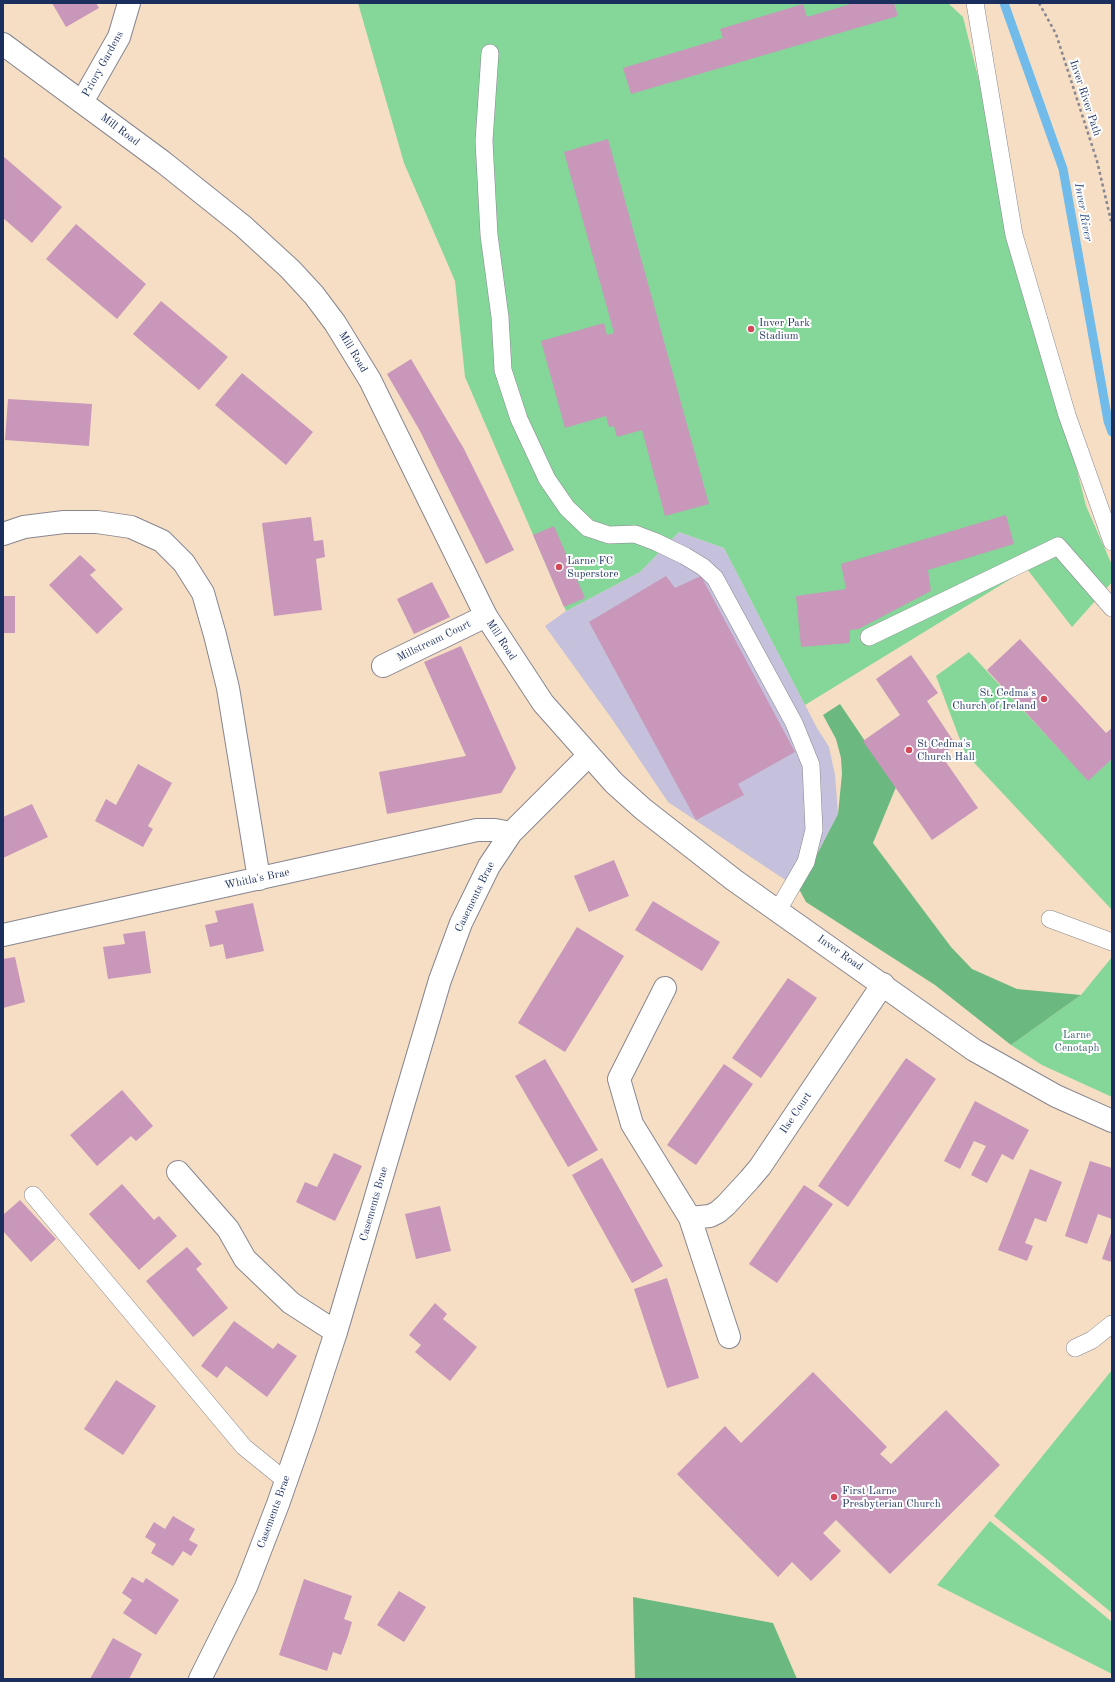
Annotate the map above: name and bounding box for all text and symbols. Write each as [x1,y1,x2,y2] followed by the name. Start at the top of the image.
[79,29,127,99] street label: Priory Gardens
[1066,58,1104,138] street label: Inver River Path
[98,111,142,149] street label: Mill Road
[1071,182,1095,242] water label: Inver River
[759,316,810,342] place label: Inver Park Stadium
[746,324,756,334] marker: Inver Park Stadium
[336,329,370,375] street label: Mill Road
[567,554,619,580] place label: Larne FC Superstore
[554,562,564,572] marker: Larne FC Superstore
[395,617,473,665] street label: Millstream Court
[483,617,519,663] street label: Mill Road
[952,686,1036,712] place label: St. Cedma's Church of Ireland
[1039,694,1049,704] marker: St. Cedma's Church of Ireland
[917,737,975,763] place label: St Cedma's Church Hall
[904,745,914,755] marker: St Cedma's Church Hall
[452,860,498,934] street label: Casements Brae
[223,866,291,892] street label: Whitla's Brae
[815,932,865,974] street label: Inver Road
[1055,1028,1099,1054] park label: Larne Cenotaph
[777,1090,815,1136] street label: Ilse Court
[357,1165,391,1243] street label: Casements Brae
[255,1474,293,1550] street label: Casements Brae
[842,1484,941,1510] place label: First Larne Presbyterian Church
[829,1492,839,1502] marker: First Larne Presbyterian Church

